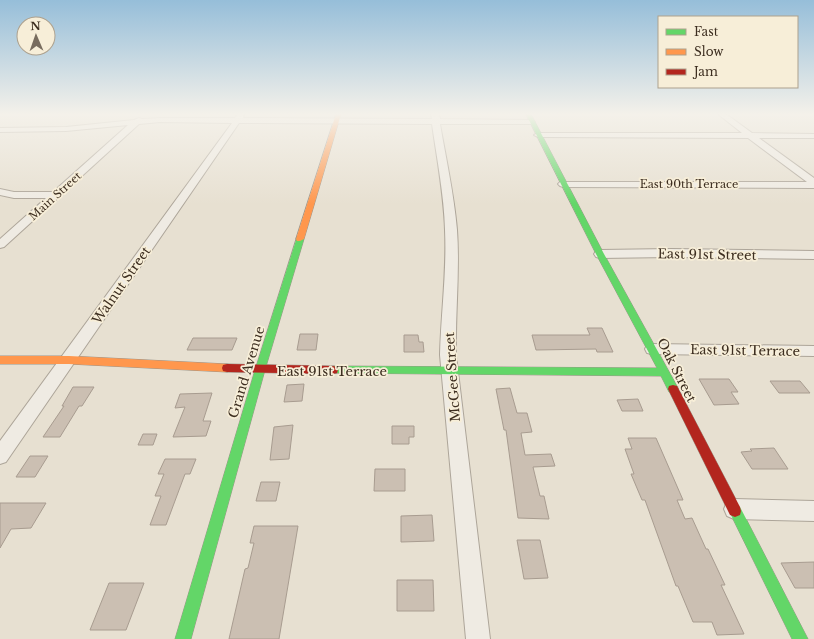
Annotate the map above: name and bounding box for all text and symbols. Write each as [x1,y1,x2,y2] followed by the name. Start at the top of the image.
[16,16,56,56] north arrow
[658,16,798,88] legend
[30,19,42,33] text: N
[694,24,719,39] text: Fast
[694,44,724,59] text: Slow
[692,64,718,79] text: Jam
[26,168,85,223] street label: Main Street
[640,177,738,191] street label: East 90th Terrace
[88,243,155,328] street label: Walnut Street
[657,245,757,264] street label: East 91st Street
[224,324,269,420] street label: Grand Avenue
[441,331,464,422] street label: McGee Street
[653,335,700,405] street label: Oak Street
[690,341,800,360] street label: East 91st Terrace
[277,363,387,380] street label: East 91st Terrace

